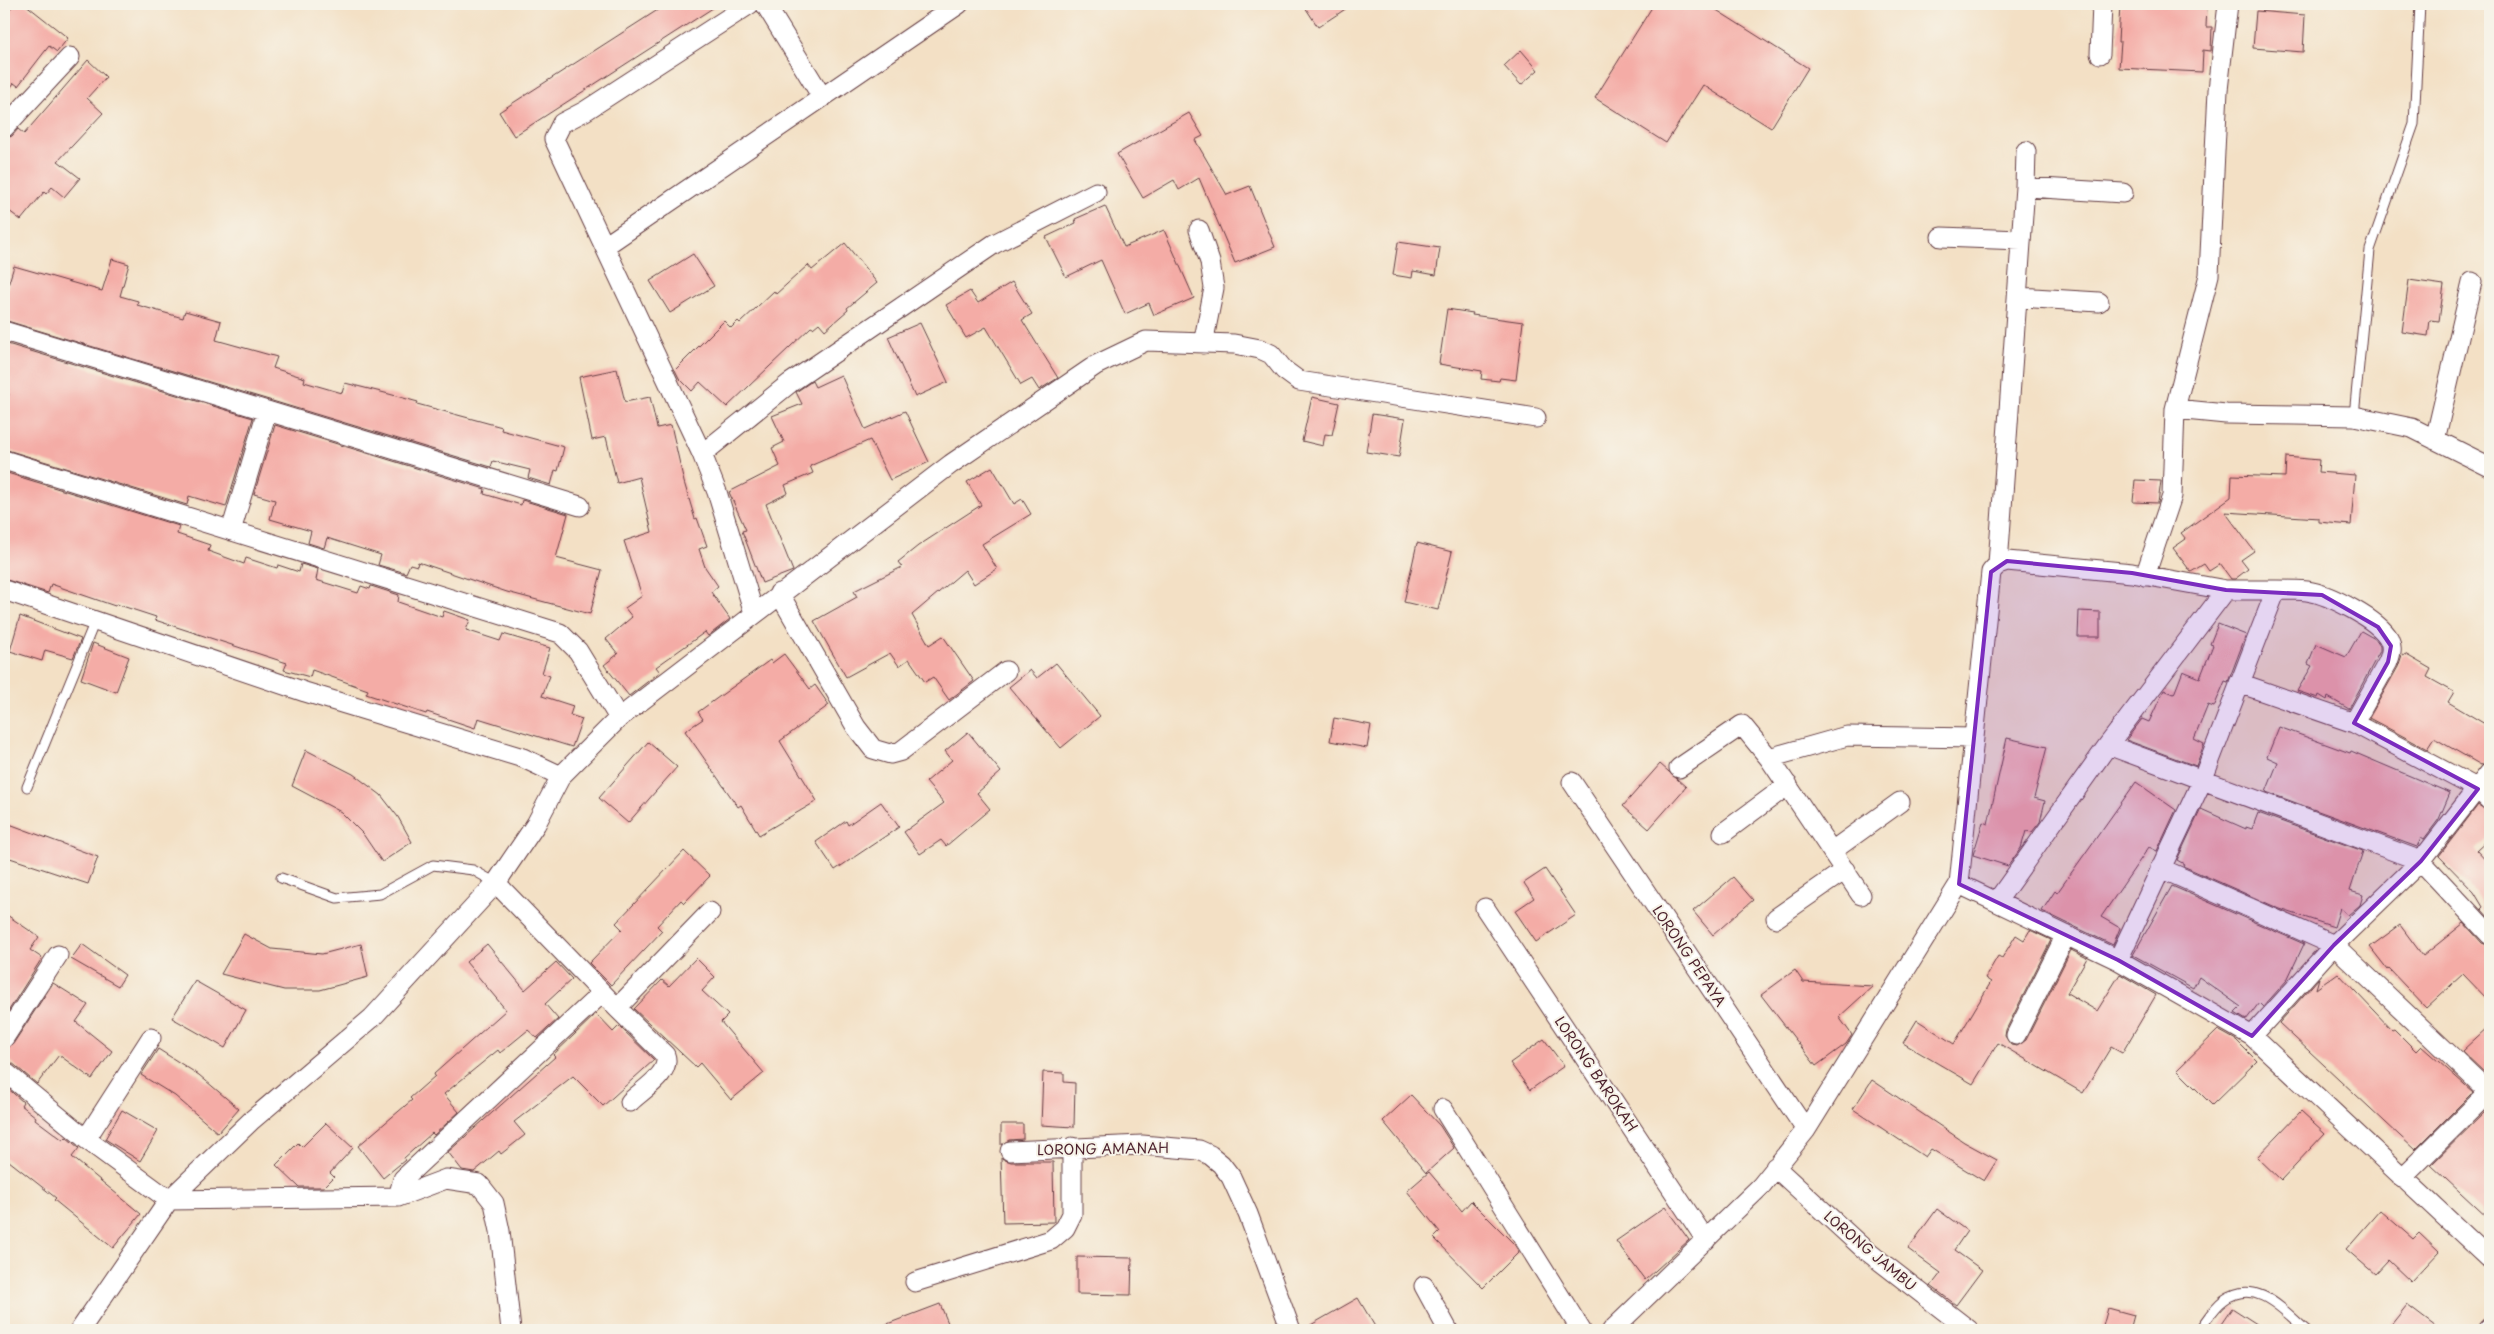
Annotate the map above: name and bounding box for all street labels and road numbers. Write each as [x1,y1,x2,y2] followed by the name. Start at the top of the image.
[1648,901,1731,1011] street label: LORONG PEPAYA
[1550,1012,1643,1136] street label: LORONG BAROKAH
[1037,1137,1169,1160] street label: LORONG AMANAH
[1820,1206,1921,1296] street label: LORONG JAMBU

